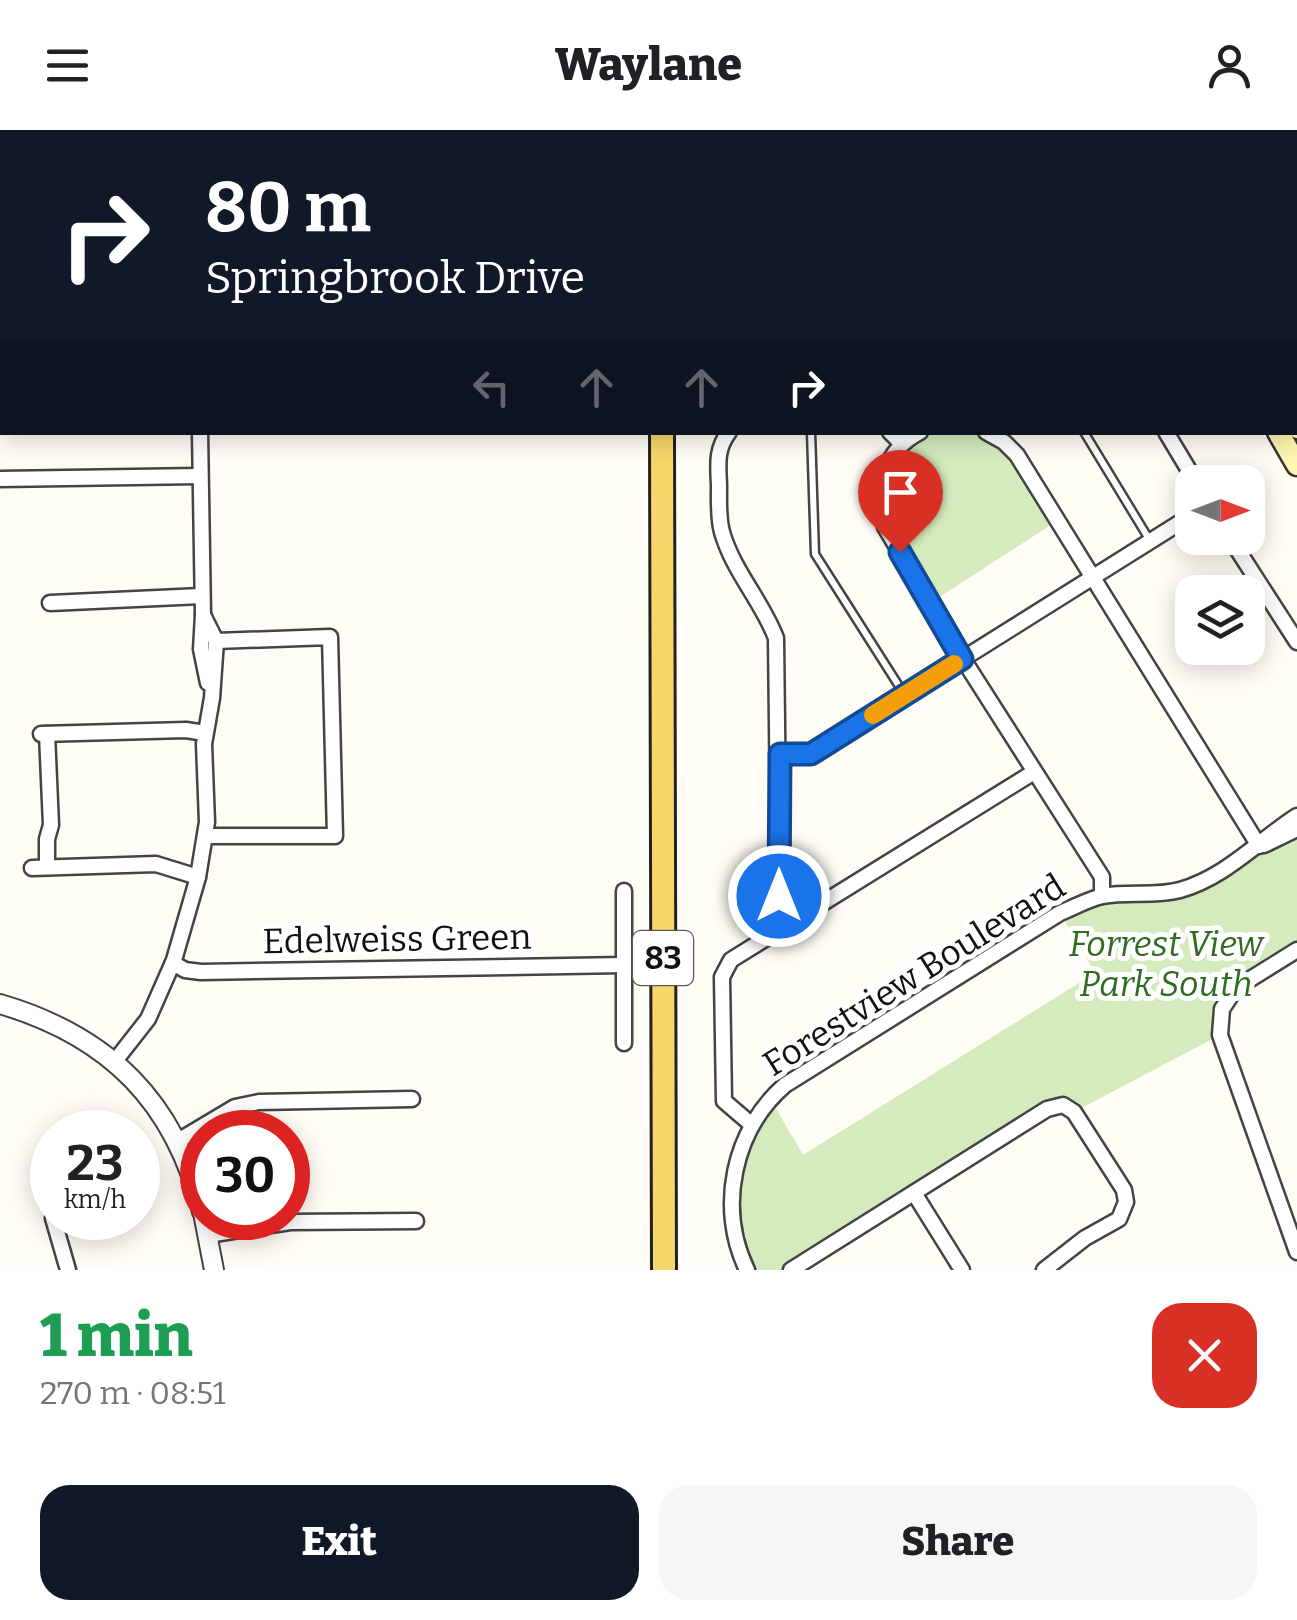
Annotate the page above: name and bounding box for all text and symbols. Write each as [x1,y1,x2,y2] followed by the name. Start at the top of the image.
[40,38,95,93] icon: menu
[555,38,742,92] text: Waylane
[1202,38,1257,93] icon: person
[205,166,371,250] text: 80 m
[40,170,170,300] icon: right
[205,251,585,305] text: Springbrook Drive
[464,360,519,415] icon: left
[569,360,624,415] icon: ahead
[674,360,729,415] icon: ahead
[779,360,834,415] icon: right
[858,450,943,553] pin
[873,465,928,520] icon: arrive
[1175,465,1265,555] north arrow
[1175,465,1265,665] map controls
[1175,575,1265,665] button: layers
[727,844,831,948] position arrow
[755,865,1073,1085] street label: Forestview Boulevard
[262,916,532,962] street label: Edelweiss Green
[1069,923,1265,1005] park label: Forrest View Park South
[633,931,693,985] road number: 83
[180,1110,310,1240] speed limit sign: 30
[67,1133,123,1193] text: 23
[64,1185,126,1215] text: km/h
[40,1300,193,1372] text: 1 min
[1152,1303,1257,1408] button: close
[40,1374,226,1412] text: 270 m · 08:51
[40,1485,639,1600] button: Exit
[659,1485,1257,1600] button: Share

